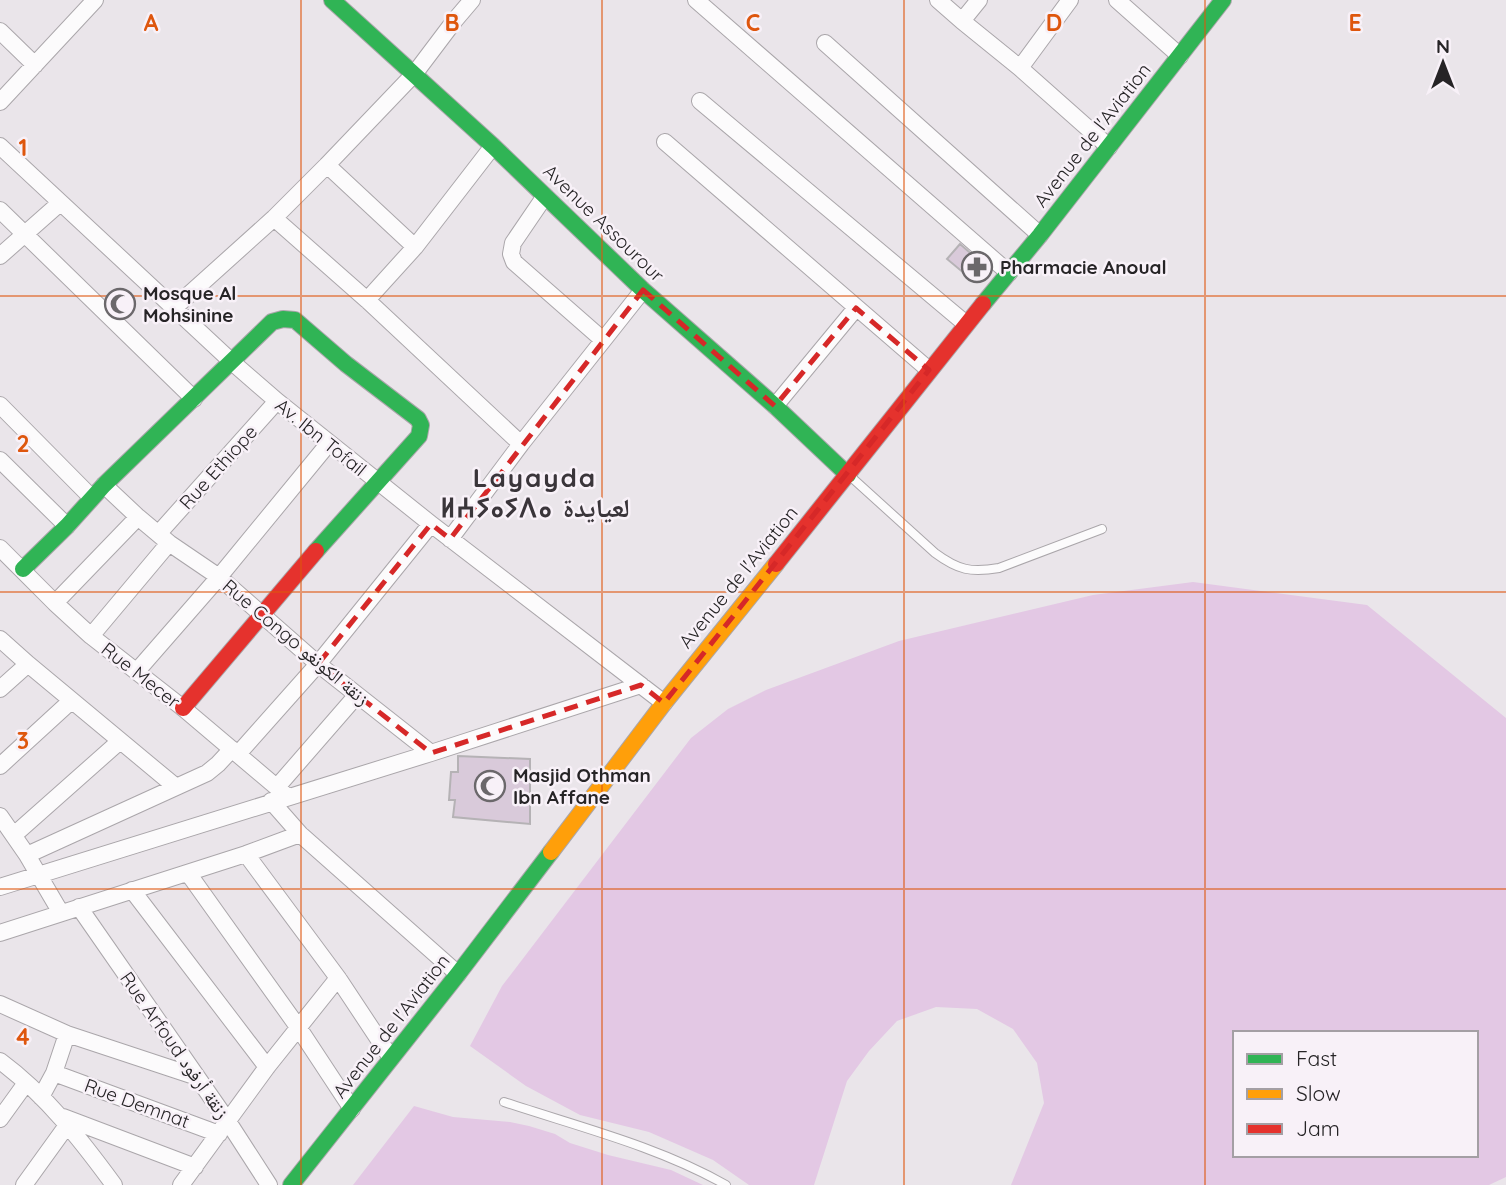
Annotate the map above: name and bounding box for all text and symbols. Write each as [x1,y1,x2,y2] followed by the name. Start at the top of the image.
[144,8,159,37] text: A
[444,8,460,37] text: B
[746,8,760,37] text: C
[1046,8,1062,37] text: D
[1348,8,1362,37] text: E
[1408,28,1478,98] north arrow
[1436,34,1450,58] text: N
[1028,58,1156,212] street label: Avenue de l'Aviation
[19,133,27,162] text: 1
[538,159,670,287] street label: Avenue Assourour
[960,250,994,284] pharmacy icon: Pharmacie Anoual
[1000,255,1167,279] place label: Pharmacie Anoual
[143,281,236,327] place label: Mosque Al Mohsinine
[103,287,137,321] mosque icon: Mosque Al Mohsinine
[271,393,371,481] street label: Av. Ibn Tofail
[174,420,262,514] street label: Rue Ethiope
[16,429,30,458] text: 2
[440,461,630,524] district label: Layayda ⵍⵄⵢⴰⵢⴷⴰ لعيايدة
[673,501,803,653] street label: Avenue de l'Aviation
[218,574,374,710] street label: Rue Congo زنقة الكونغو
[97,637,186,714] street label: Rue Mecer
[17,726,29,755] text: 3
[513,763,651,809] place label: Masjid Othman Ibn Affane
[473,769,507,803] mosque icon: Masjid Othman Ibn Affane
[327,949,455,1103] street label: Avenue de l'Aviation
[115,967,235,1123] street label: Rue Arfoud زنقة أرفود
[16,1022,30,1051] text: 4
[1233,1031,1478,1157] legend
[1296,1045,1337,1071] text: Fast
[81,1073,193,1133] street label: Rue Demnat
[1296,1080,1341,1106] text: Slow
[1296,1115,1340,1141] text: Jam

